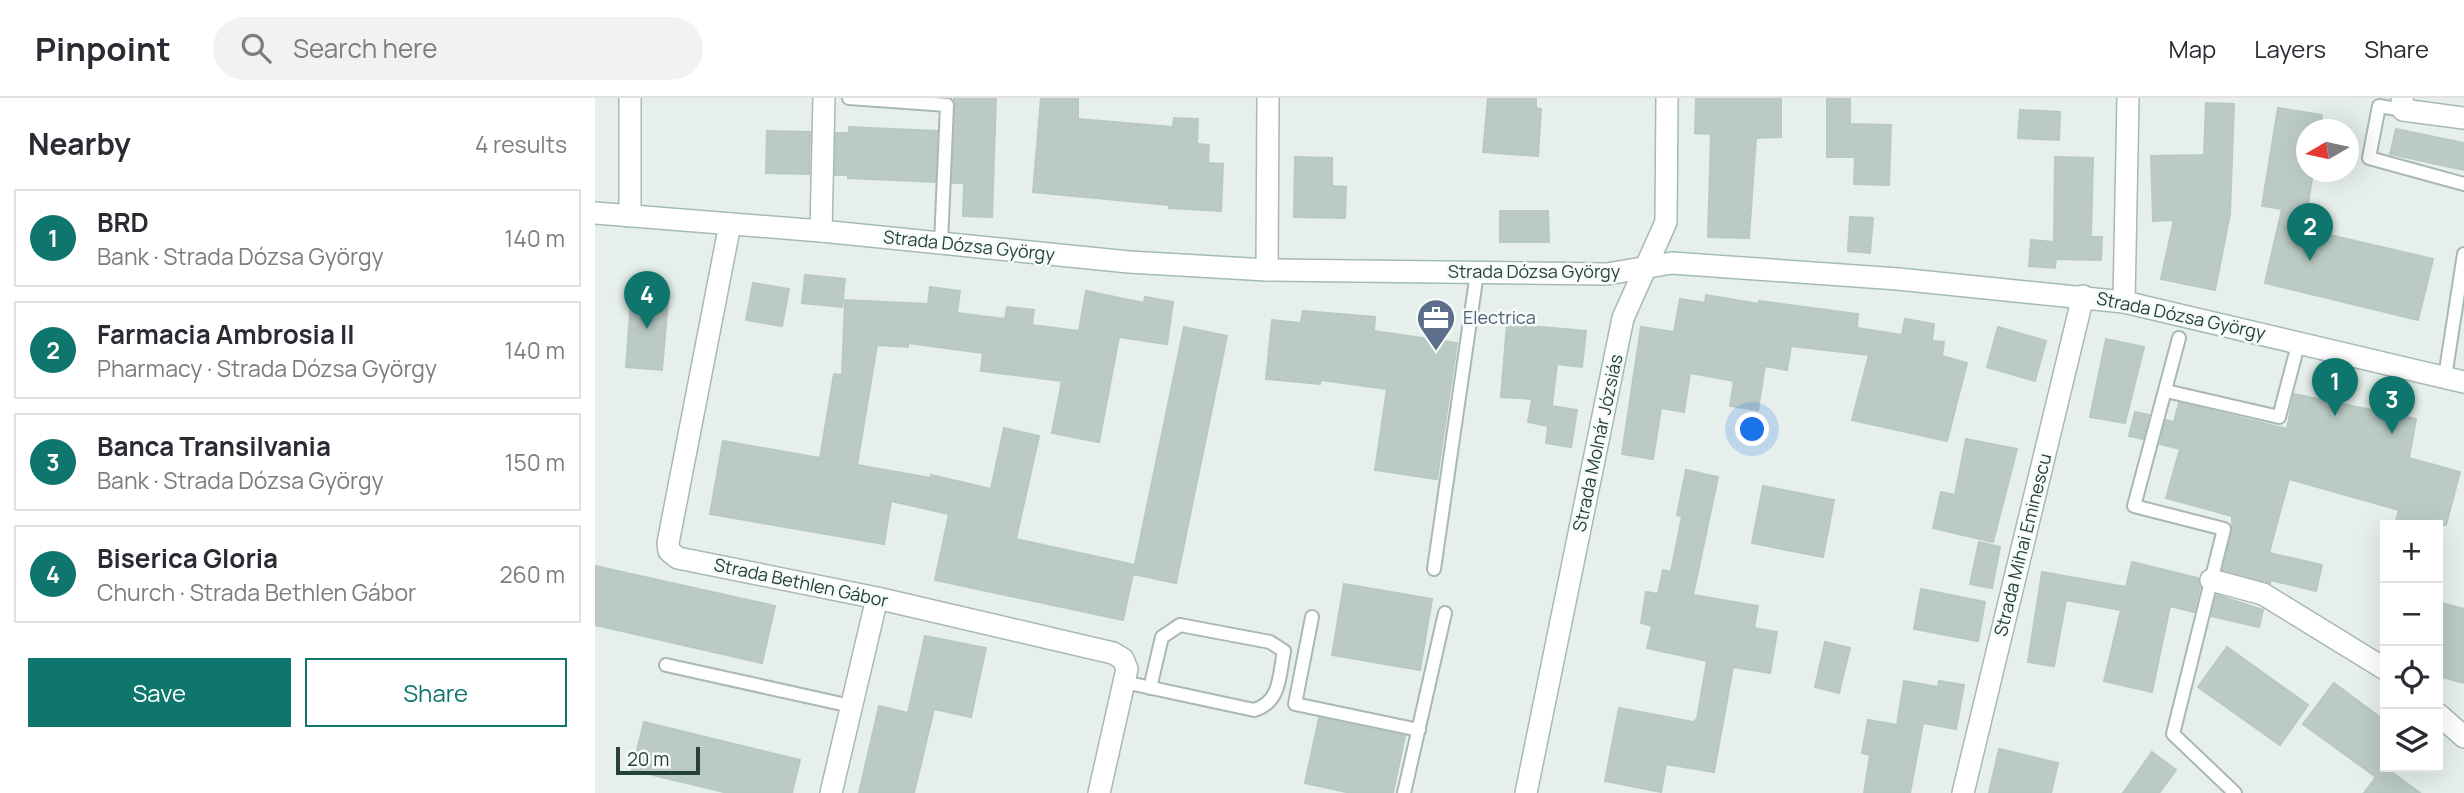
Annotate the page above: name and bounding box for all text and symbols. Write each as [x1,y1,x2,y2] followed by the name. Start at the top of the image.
[213,17,703,80] search box
[35,26,171,71] text: Pinpoint
[237,29,275,67] icon: search
[293,30,437,66] text: Search here
[2169,32,2216,65] text: Map
[2254,32,2326,65] text: Layers
[2364,32,2429,65] text: Share
[2296,119,2359,182] north arrow
[28,123,131,164] text: Nearby
[475,128,567,160] text: 4 results
[2287,203,2333,261] pin: 2
[97,204,149,240] text: BRD
[48,222,58,254] text: 1
[504,222,565,254] text: 140 m
[882,224,1057,266] street label: Strada Dózsa György
[97,240,384,272] text: Bank · Strada Dózsa György
[1448,259,1621,283] street label: Strada Dózsa György
[624,271,670,329] pin: 4
[2094,285,2269,345] street label: Strada Dózsa György
[1415,297,1457,352] office icon: Electrica
[1463,305,1536,329] place label: Electrica
[97,316,355,352] text: Farmacia Ambrosia II
[46,334,60,366] text: 2
[504,334,565,366] text: 140 m
[97,352,437,384] text: Pharmacy · Strada Dózsa György
[1566,352,1628,534] street label: Strada Molnár Józsiás
[2312,358,2358,416] pin: 1
[2369,376,2415,434] pin: 3
[1735,412,1769,446] your location
[97,428,331,464] text: Banca Transilvania
[46,446,60,478] text: 3
[505,446,565,478] text: 150 m
[1988,451,2056,639] street label: Strada Mihai Eminescu
[97,464,384,496] text: Bank · Strada Dózsa György
[2380,520,2443,772] map controls
[2380,520,2443,583] button: +
[97,540,278,576] text: Biserica Gloria
[712,552,891,612] street label: Strada Bethlen Gábor
[46,558,60,590] text: 4
[499,558,565,590] text: 260 m
[97,576,416,608] text: Church · Strada Bethlen Gábor
[2380,583,2443,646] button: −
[2380,646,2443,709] button: locate
[28,658,291,727] button: Save
[305,658,567,727] button: Share
[2380,709,2443,772] button: layers
[616,744,700,776] scale bar
[627,746,669,772] text: 20 m

